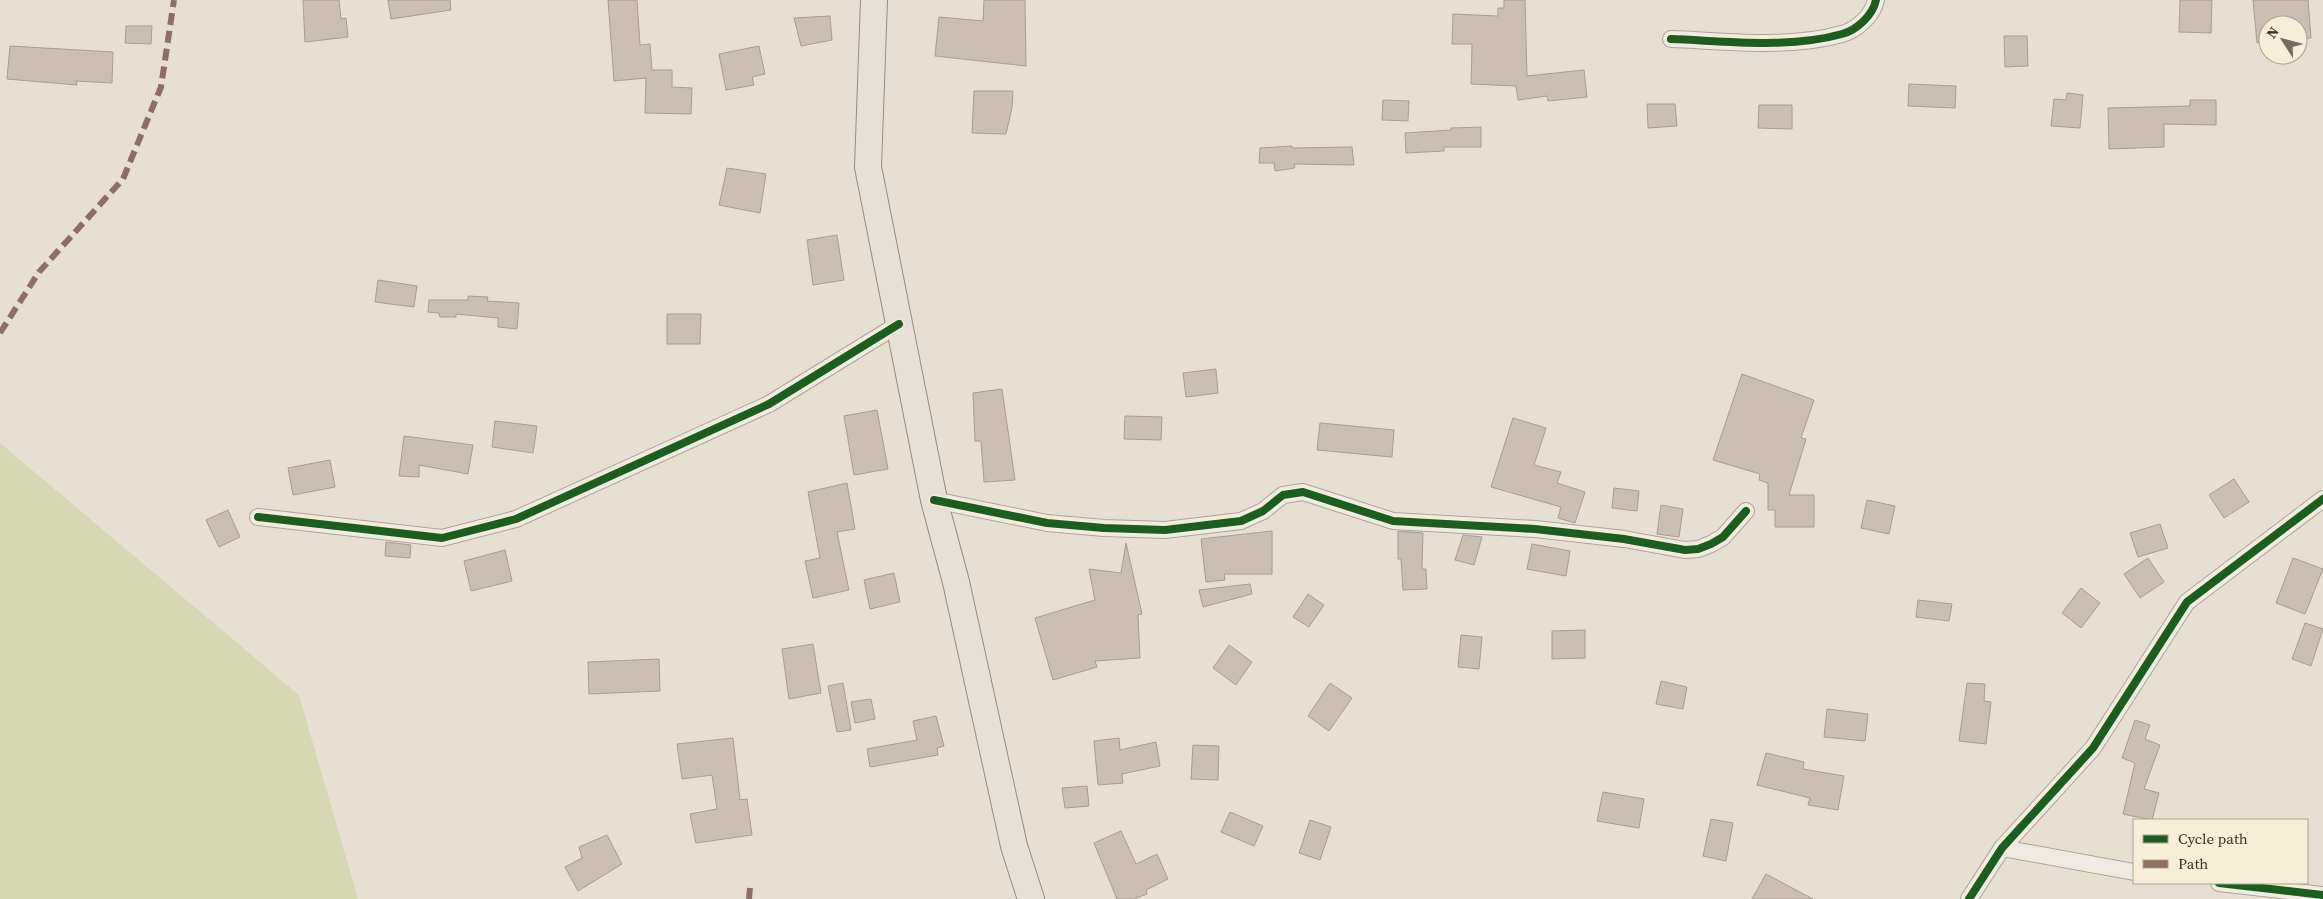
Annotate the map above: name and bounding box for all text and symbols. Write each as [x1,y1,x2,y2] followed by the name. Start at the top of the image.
[2258,15,2308,65] north arrow
[2261,22,2284,42] text: N
[2133,819,2308,884] legend
[2178,828,2248,849] text: Cycle path
[2178,853,2208,874] text: Path

